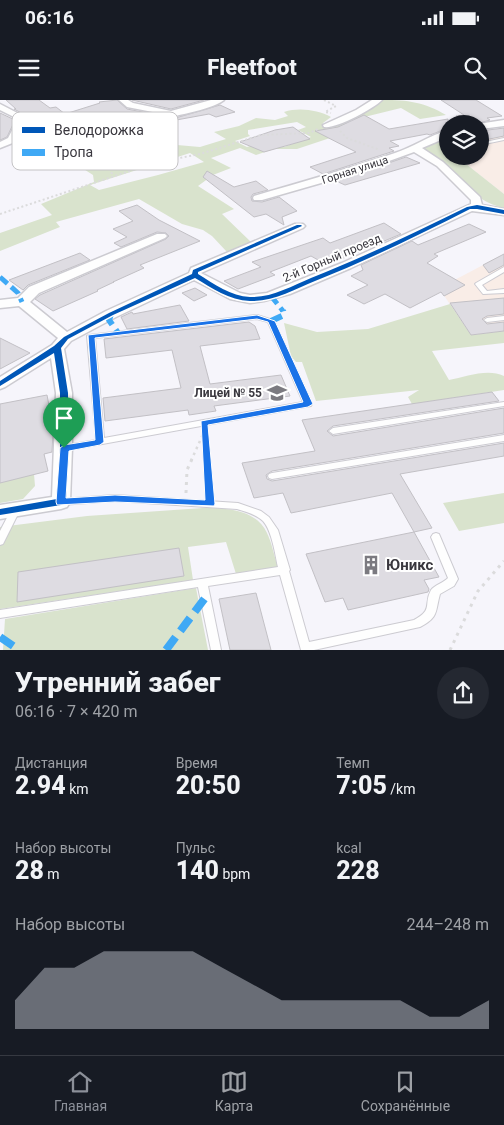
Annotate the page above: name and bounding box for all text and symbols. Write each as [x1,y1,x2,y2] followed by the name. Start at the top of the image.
[25,6,74,29] text: 06:16
[15,54,43,82] icon: menu
[461,54,489,82] icon: search
[207,55,297,80] text: Fleetfoot
[12,112,178,170] legend
[439,115,489,165] map controls
[439,115,489,165] button: layers
[54,122,144,138] text: Велодорожка
[54,144,93,160] text: Тропа
[320,153,390,187] street label: Горная улица
[281,231,383,285] street label: 2-й Горный проезд
[266,382,288,404] school or university icon: Лицей № 55
[194,386,262,400] place label: Лицей № 55
[43,397,85,448] pin
[50,404,78,432] icon: arrive
[360,554,382,576] building icon: Юникс
[386,556,434,574] place label: Юникс
[15,666,221,699] text: Утренний забег
[437,667,489,719] button: share
[15,702,137,721] text: 06:16 · 7 × 420 m
[15,755,87,771] text: Дистанция
[176,755,218,771] text: Время
[336,755,370,771] text: Темп
[15,771,66,800] text: 2.94
[176,771,241,800] text: 20:50
[336,771,387,800] text: 7:05
[66,781,89,797] text: km
[387,781,415,797] text: /km
[15,840,111,856] text: Набор высоты
[176,840,215,856] text: Пульс
[336,840,362,856] text: kcal
[15,856,44,885] text: 28
[176,856,219,885] text: 140
[336,856,380,885] text: 228
[44,866,60,882] text: m
[219,866,250,882] text: bpm
[15,915,125,934] text: Набор высоты
[407,915,489,934] text: 244–248 m
[54,1068,107,1114] tab: Главная
[215,1068,253,1114] tab: Карта
[361,1068,450,1114] tab: Сохранённые

